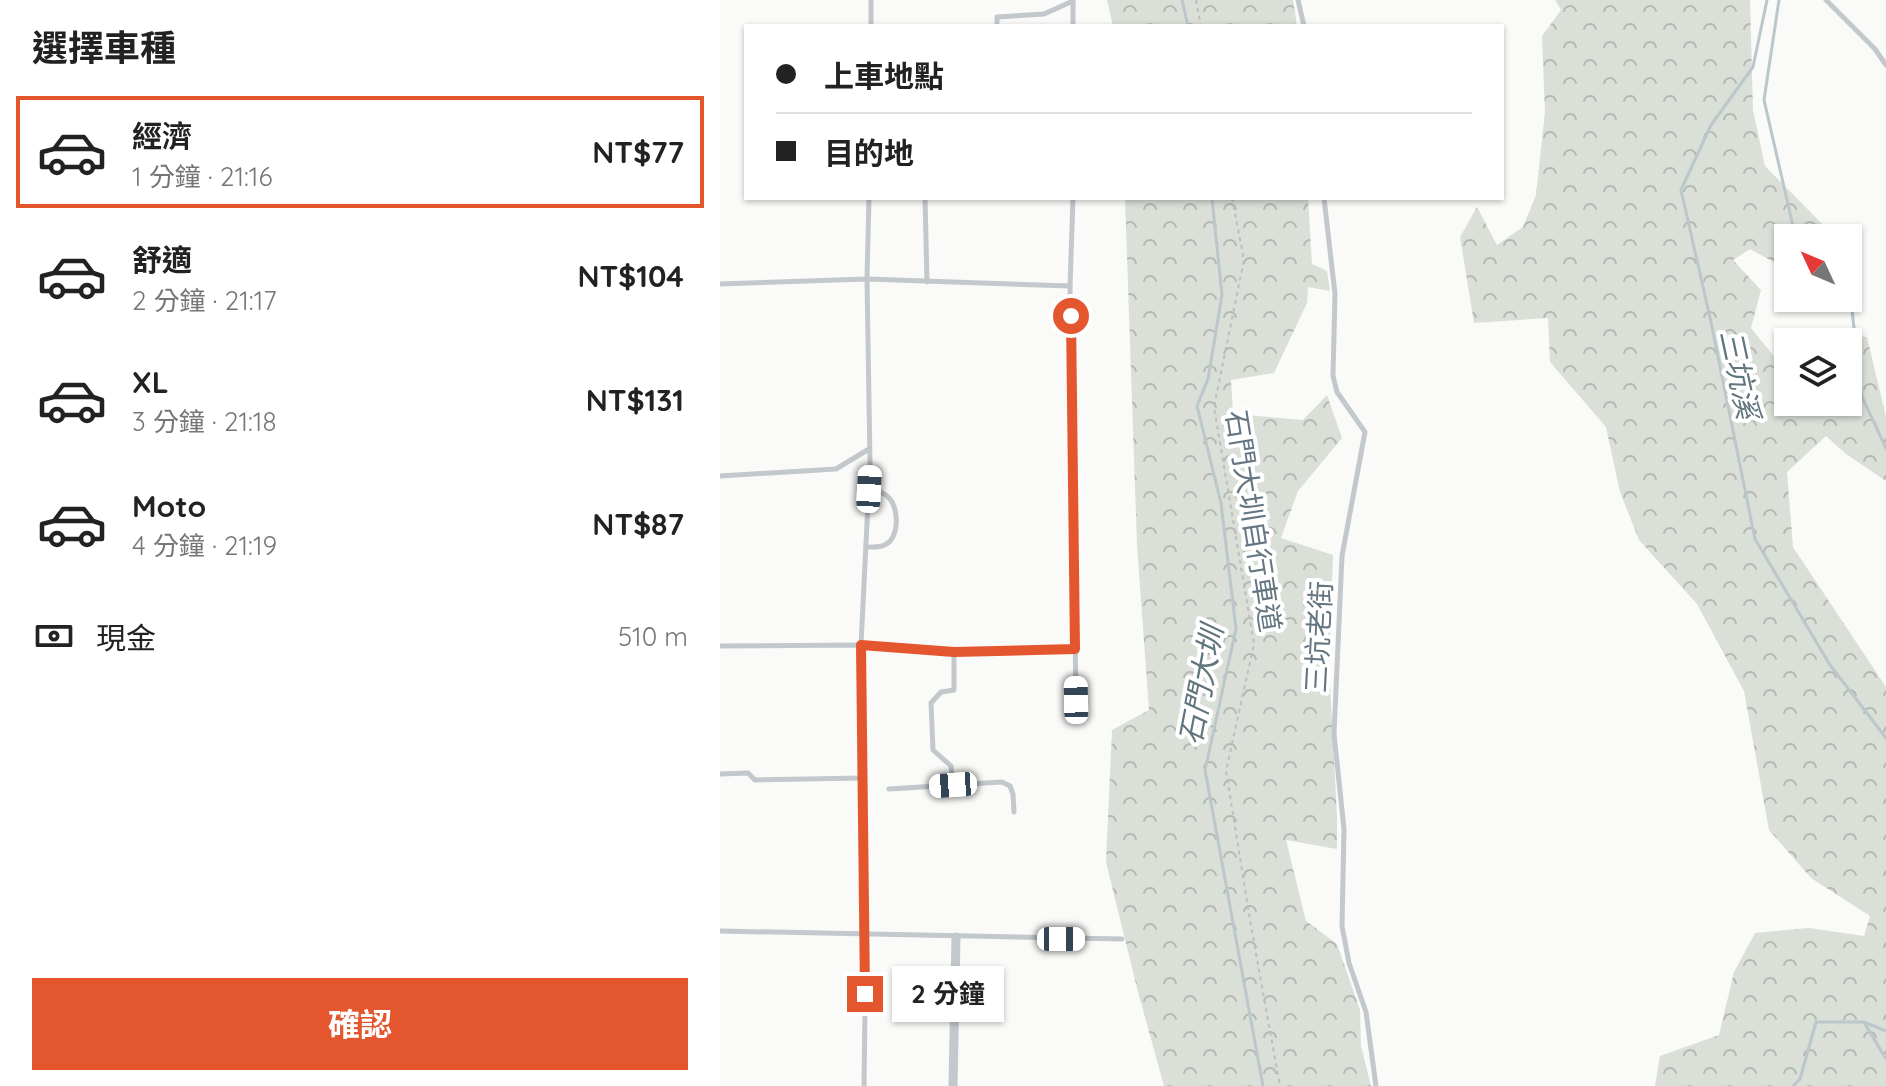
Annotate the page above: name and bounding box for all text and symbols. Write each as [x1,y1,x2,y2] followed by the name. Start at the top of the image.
[32,25,176,70] text: 選擇車種
[824,57,944,95] text: 上車地點
[36,116,108,188] icon: car
[132,117,192,155] text: 經濟
[592,133,684,171] text: NT$77
[824,134,914,172] text: 目的地
[132,160,272,193] text: 1 分鐘 · 21:16
[1774,224,1862,312] north arrow
[1774,224,1862,416] map controls
[36,240,108,312] icon: car
[132,241,192,279] text: 舒適
[578,257,684,295] text: NT$104
[132,284,277,317] text: 2 分鐘 · 21:17
[1053,298,1089,334] route start
[1712,326,1769,426] water label: 三坑溪
[1774,328,1862,416] button: layers
[132,363,169,401] text: XL
[36,364,108,436] icon: car
[586,381,684,419] text: NT$131
[132,405,277,438] text: 3 分鐘 · 21:18
[1219,408,1289,634] street label: 石門大圳自行車道
[856,464,882,514] car
[132,487,206,525] text: Moto
[36,488,108,560] icon: car
[592,505,684,543] text: NT$87
[132,529,277,562] text: 4 分鐘 · 21:19
[1298,580,1338,694] street label: 三坑老街
[32,614,76,658] icon: cash
[96,619,156,657] text: 現金
[1171,619,1232,748] water label: 石門大圳
[618,620,688,653] text: 510 m
[1064,676,1088,724] car
[928,771,978,799] car
[1037,927,1085,951] car
[893,966,1005,1022] callout: 2 分鐘
[847,976,883,1012] route end
[911,977,985,1010] text: 2 分鐘
[32,978,688,1070] button: 確認

